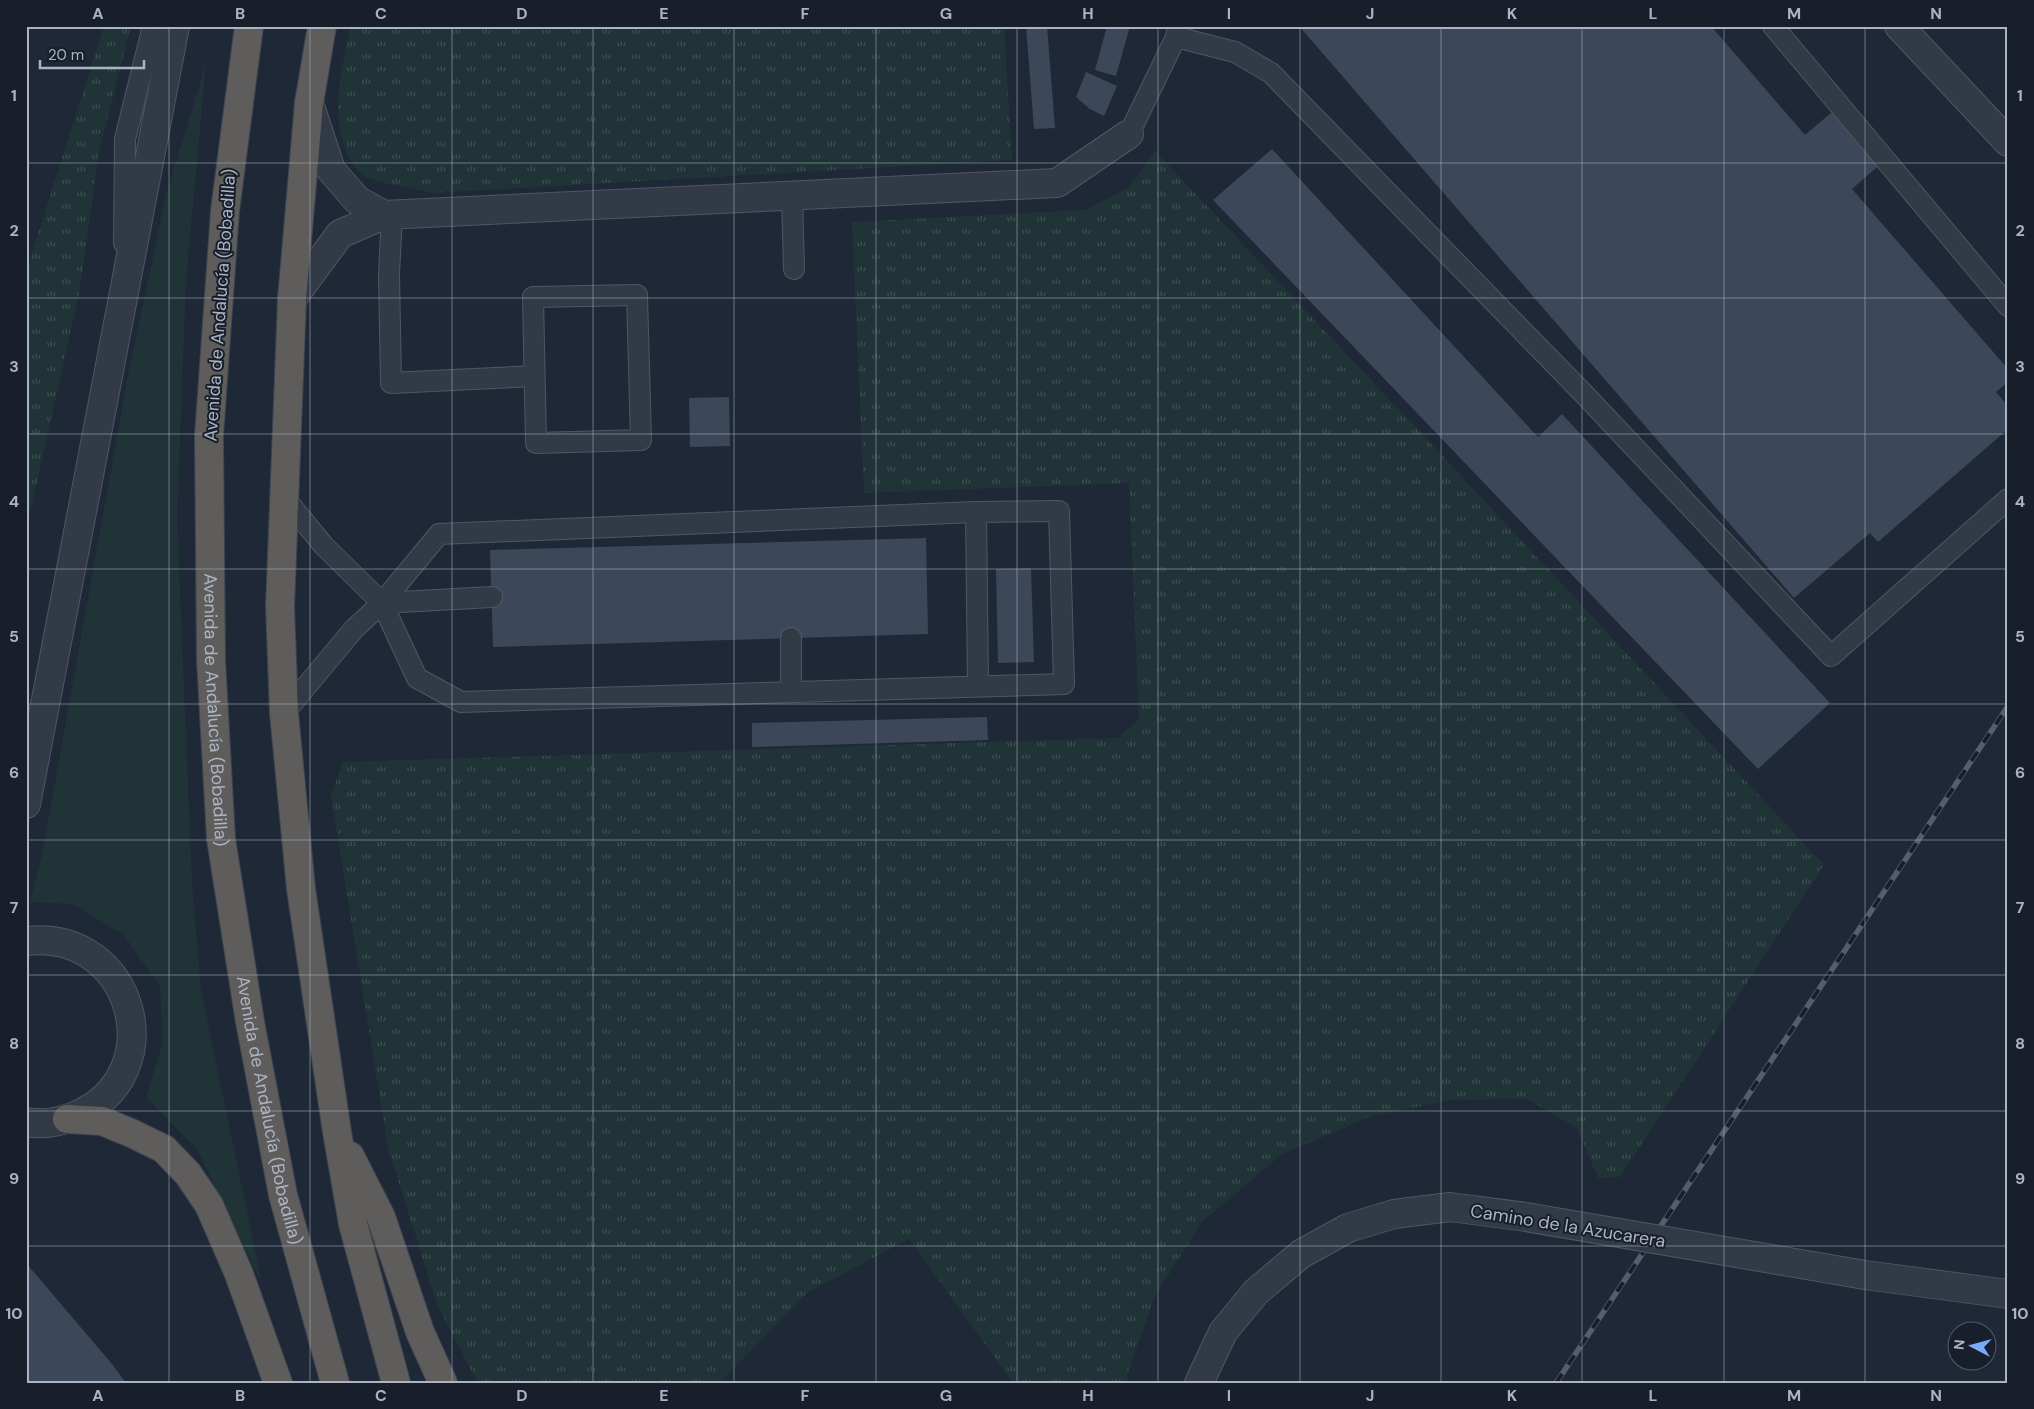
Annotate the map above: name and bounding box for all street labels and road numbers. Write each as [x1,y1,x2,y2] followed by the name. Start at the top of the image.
[199,168,241,442] street label: Avenida de Andalucía (Bobadilla)
[198,573,234,848] street label: Avenida de Andalucía (Bobadilla)
[231,974,308,1247] street label: Avenida de Andalucía (Bobadilla)
[1469,1199,1667,1253] street label: Camino de la Azucarera

